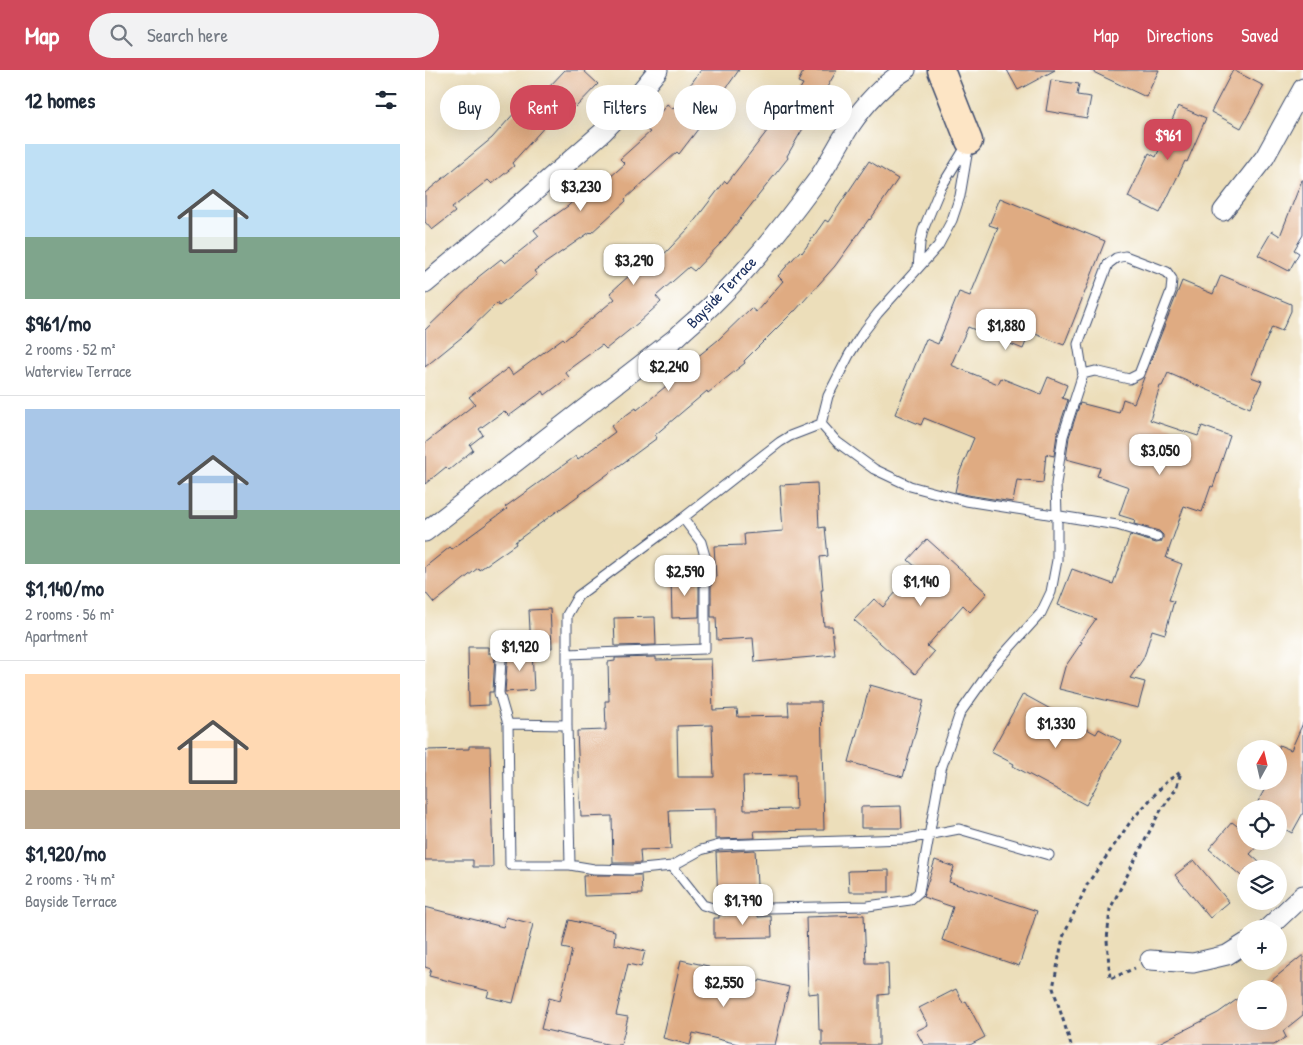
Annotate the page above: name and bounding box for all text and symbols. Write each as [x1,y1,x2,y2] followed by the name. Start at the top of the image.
[89,13,439,58] search box
[25,19,59,51] text: Map
[107,21,135,49] icon: search
[147,22,228,48] text: Search here
[1094,23,1119,48] text: Map
[1147,23,1213,48] text: Directions
[1241,23,1278,48] text: Saved
[440,85,500,130] chip: Buy
[510,85,576,130] chip: Rent
[586,85,664,130] chip: Filters
[674,85,736,130] chip: New
[746,85,852,130] chip: Apartment
[25,86,95,115] text: 12 homes
[372,86,400,114] icon: filters
[1138,118,1198,161] pin: $961
[1155,124,1181,146] text: $961
[540,170,622,212] pin: $3,230
[561,175,601,197] text: $3,230
[168,176,258,266] icon: home
[593,244,675,286] pin: $3,290
[614,249,654,271] text: $3,290
[681,251,761,333] street label: Bayside Terrace
[965,308,1047,351] pin: $1,880
[25,309,91,338] text: $961/mo
[987,314,1025,336] text: $1,880
[25,338,115,360] text: 2 rooms · 52 m²
[628,350,710,392] pin: $2,240
[649,355,689,377] text: $2,240
[25,360,132,382] text: Waterview Terrace
[1119,434,1201,476] pin: $3,050
[1140,439,1180,461] text: $3,050
[168,442,258,532] icon: home
[644,554,726,597] pin: $2,590
[666,560,704,582] text: $2,590
[880,564,962,607] pin: $1,140
[903,570,939,592] text: $1,140
[25,574,104,603] text: $1,140/mo
[25,603,114,625] text: 2 rooms · 56 m²
[25,625,88,647] text: Apartment
[479,630,561,672] pin: $1,920
[501,635,539,657] text: $1,920
[1015,706,1097,749] pin: $1,330
[168,707,258,797] icon: home
[1037,712,1075,734] text: $1,330
[1237,740,1287,790] north arrow
[1237,740,1287,1030] map controls
[1237,800,1287,850] button: locate
[25,839,106,868] text: $1,920/mo
[1237,860,1287,910] button: layers
[25,868,115,890] text: 2 rooms · 74 m²
[702,884,784,926] pin: $1,790
[724,889,762,911] text: $1,790
[25,890,117,912] text: Bayside Terrace
[1237,920,1287,970] button: +
[683,966,765,1008] pin: $2,550
[704,971,744,993] text: $2,550
[1237,980,1287,1030] button: −

